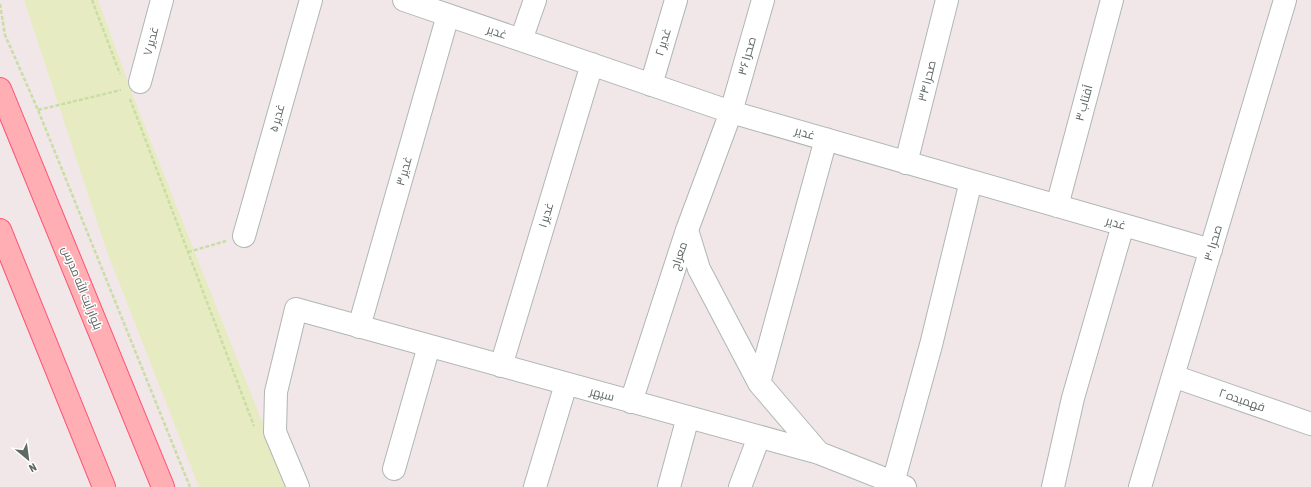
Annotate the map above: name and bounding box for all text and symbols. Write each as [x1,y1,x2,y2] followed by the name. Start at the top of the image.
[484,22,509,42] street label: غدیر
[140,25,162,57] street label: غدیر ۷
[652,26,674,58] street label: غدیر ۲
[735,35,759,77] street label: صحرا ۳۶
[915,59,939,103] street label: صحرا ۳۴
[1072,83,1096,123] street label: آفتاب ۳
[266,102,288,134] street label: غدیر ۵
[792,123,817,143] street label: غدیر
[393,155,415,187] street label: غدیر ۳
[536,201,556,229] street label: غدیر ۱
[1103,213,1128,233] street label: غدیر
[1201,223,1225,263] street label: صحرا ۳۰
[668,240,691,272] street label: معراج
[59,244,106,332] street label: بلوار آیت الله مدرس
[587,384,616,405] street label: سپهر
[1217,386,1267,414] street label: فهمیده ۲
[8,439,48,479] north arrow
[27,461,39,475] text: N

